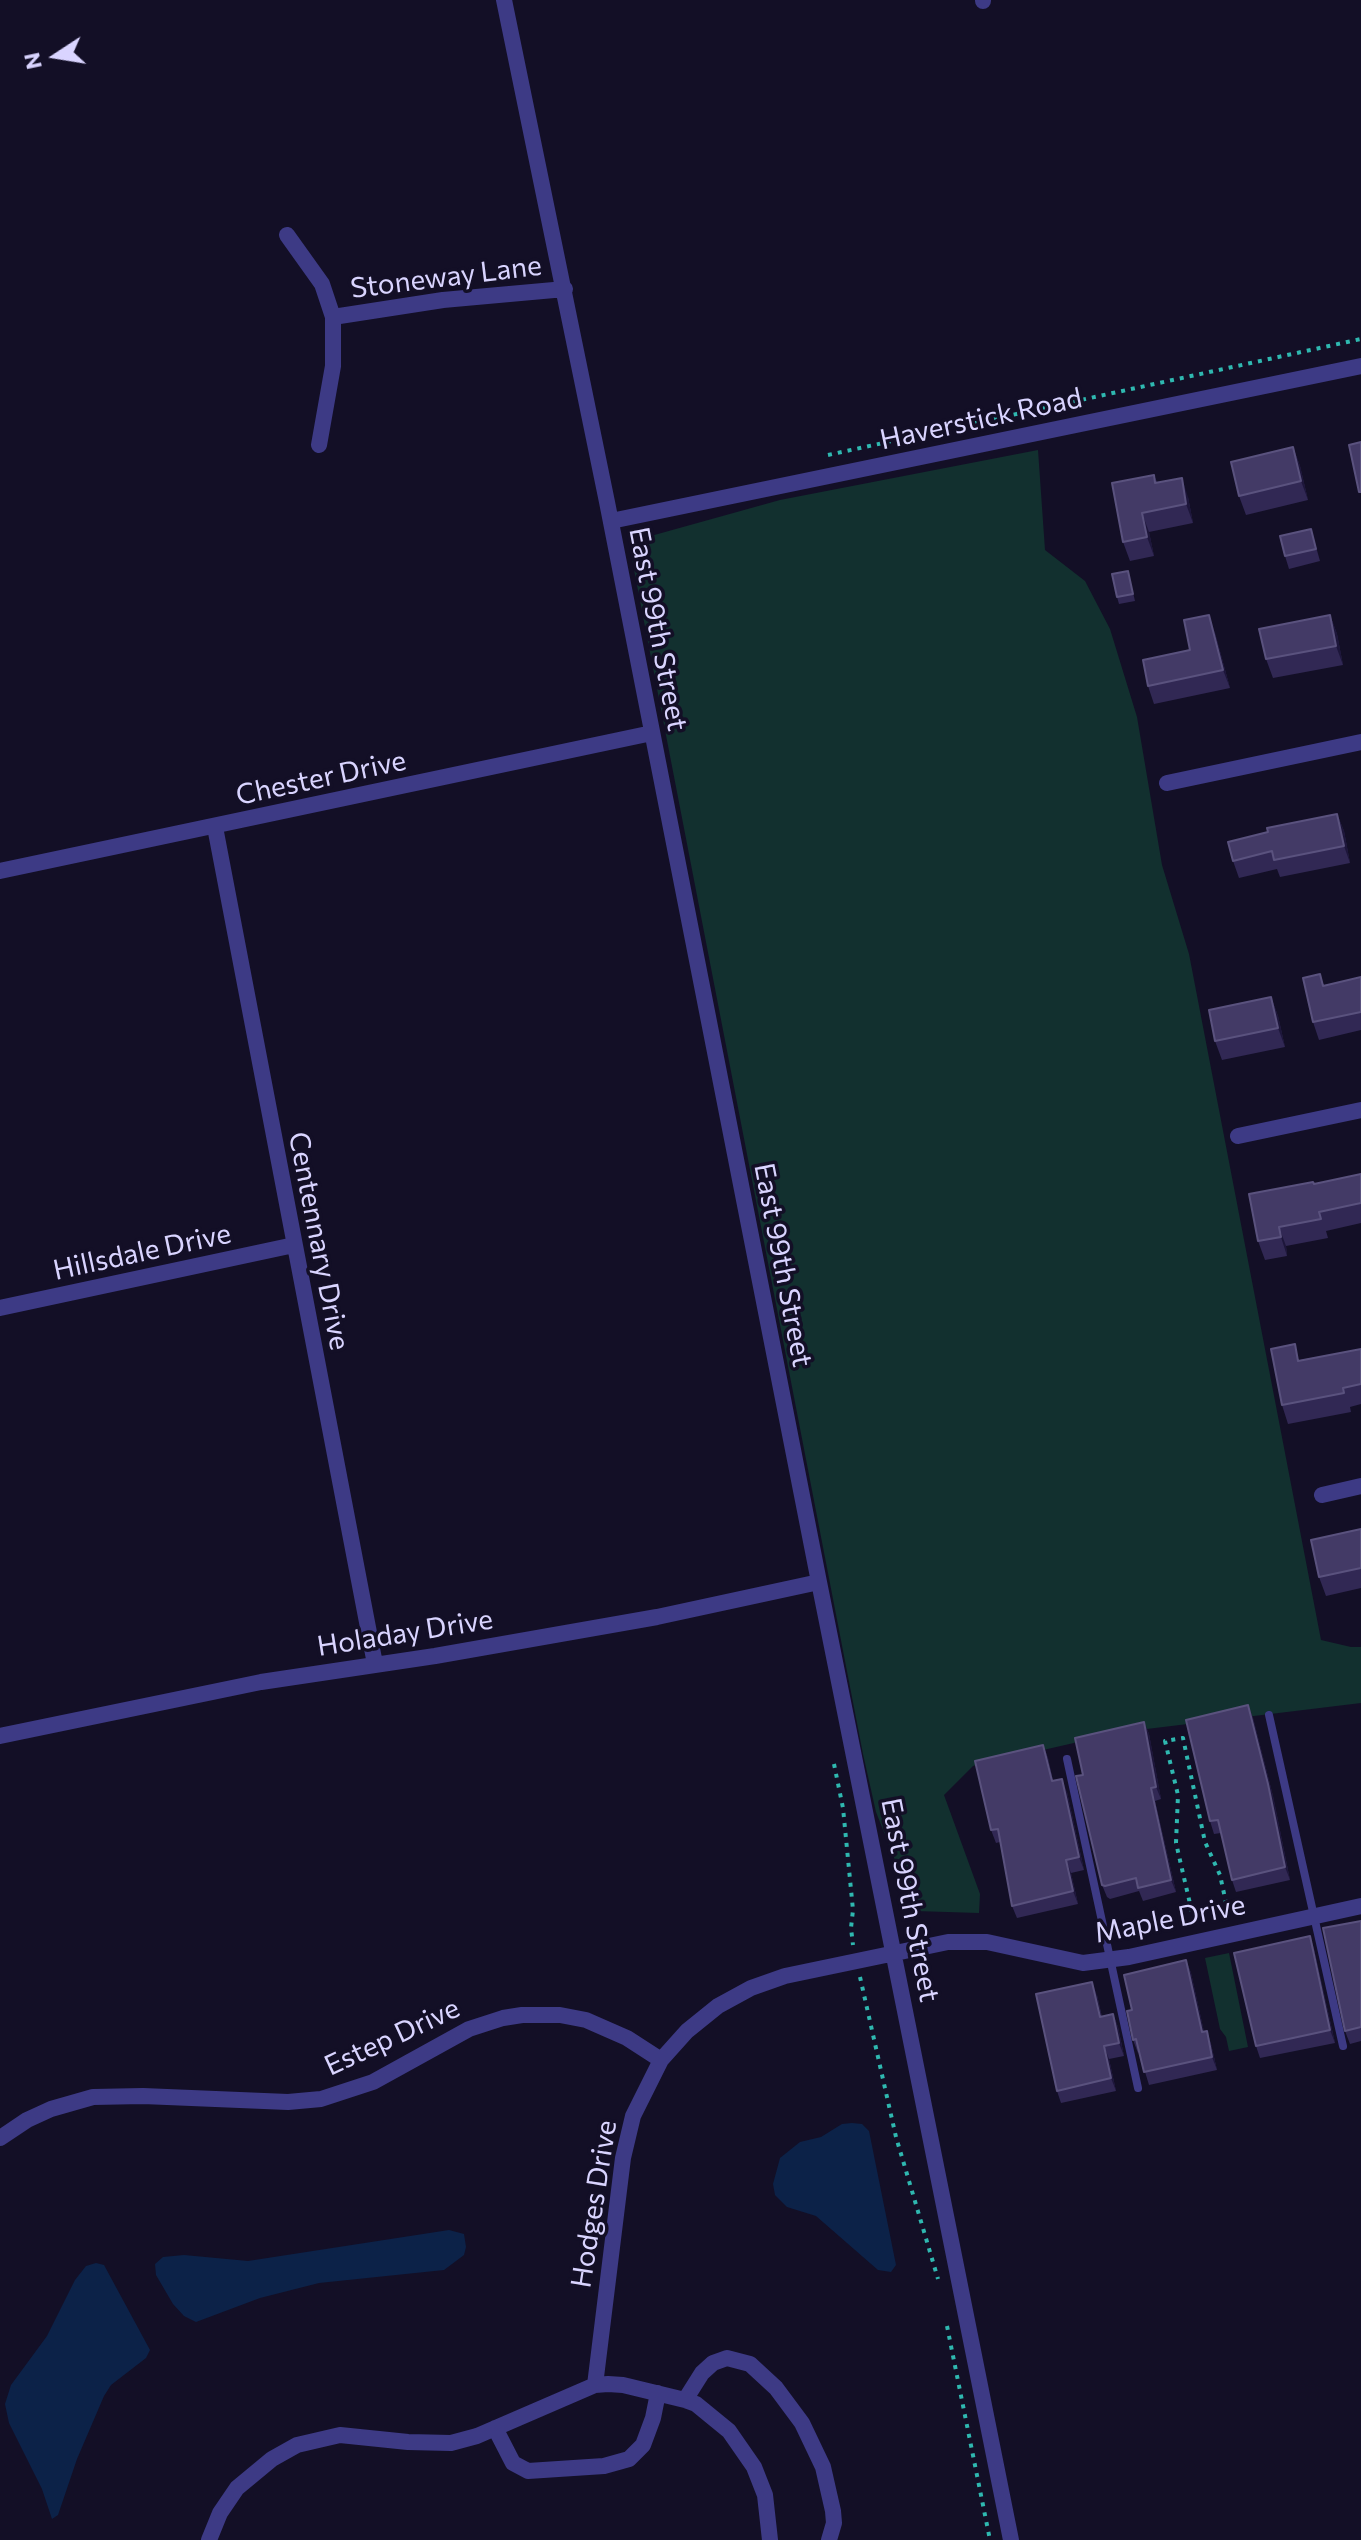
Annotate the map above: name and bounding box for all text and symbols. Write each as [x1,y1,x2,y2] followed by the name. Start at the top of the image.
[16,16,96,96] north arrow
[17,50,47,72] text: N
[348,249,544,305] street label: Stoneway Lane
[877,381,1085,457] street label: Haverstick Road
[622,524,694,734] street label: East 99th Street
[233,744,409,812] street label: Chester Drive
[281,1129,357,1353] street label: Centennary Drive
[747,1160,819,1370] street label: East 99th Street
[50,1217,234,1287] street label: Hillsdale Drive
[315,1603,495,1663] street label: Holaday Drive
[874,1795,946,2005] street label: East 99th Street
[1092,1888,1248,1950] street label: Maple Drive
[319,1991,465,2083] street label: Estep Drive
[564,2118,624,2290] street label: Hodges Drive

